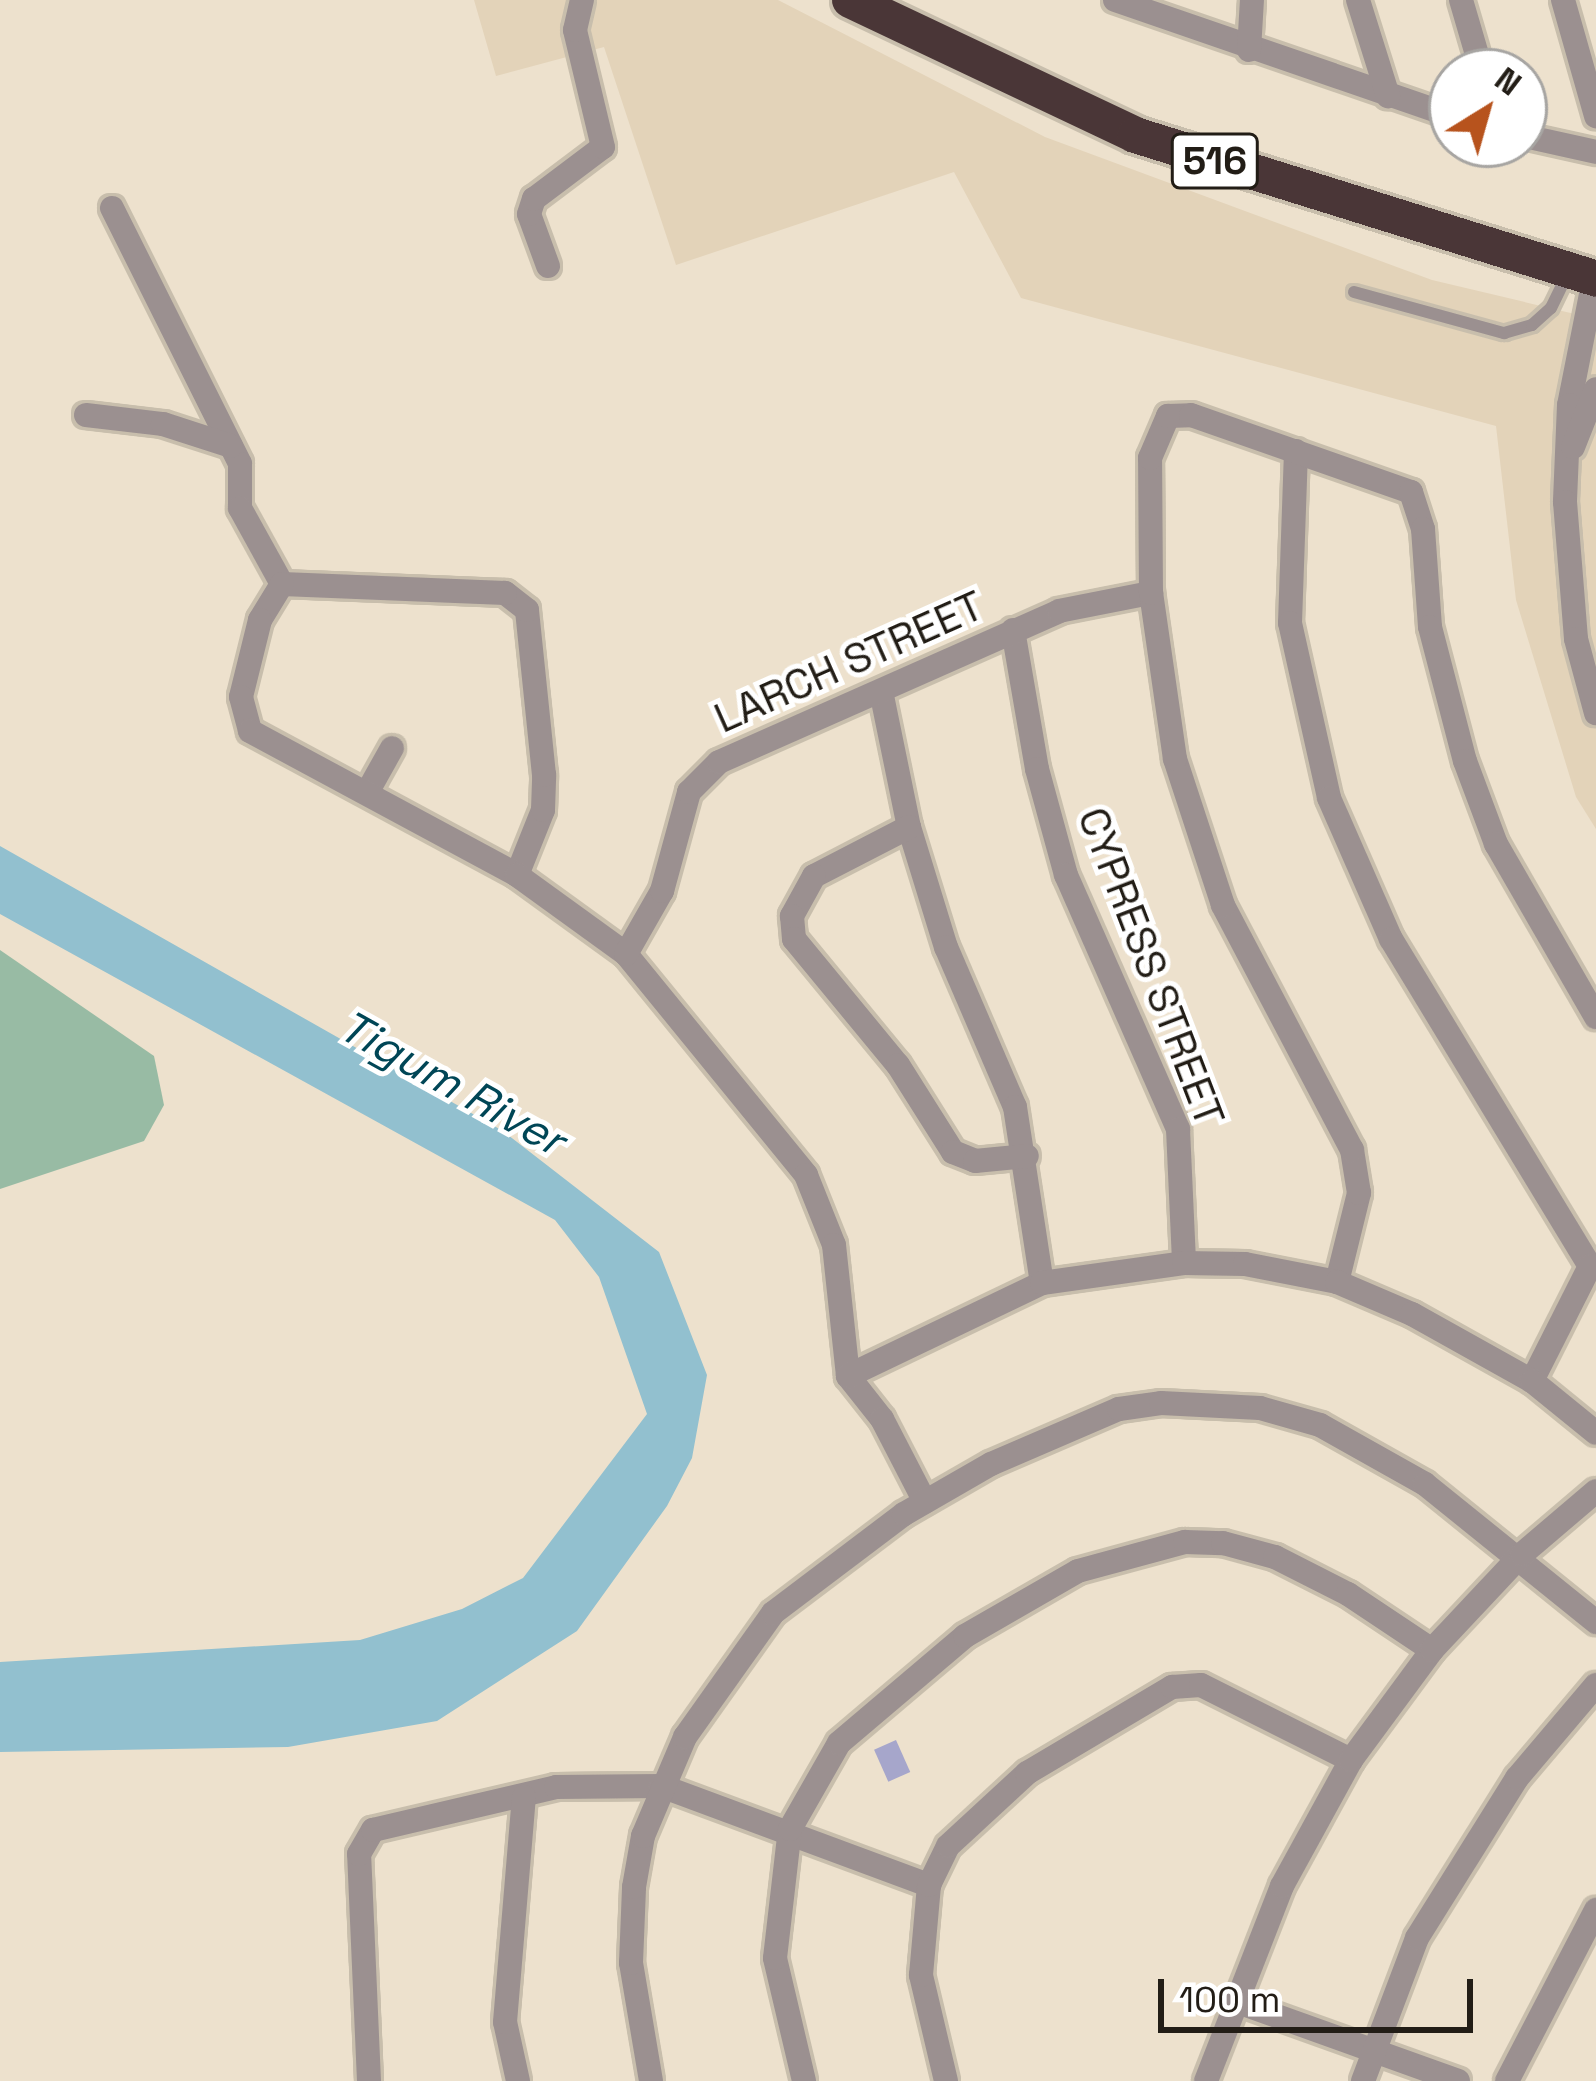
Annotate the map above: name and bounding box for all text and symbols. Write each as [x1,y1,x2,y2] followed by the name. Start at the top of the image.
[1428,48,1548,168] north arrow
[1486,58,1529,105] text: N
[1170,128,1260,194] road number: 516
[707,580,991,744] street label: LARCH STREET
[1067,801,1235,1133] street label: CYPRESS STREET
[330,999,574,1167] water label: Tigum River
[1164,1955,1479,2029] scale bar
[1179,1977,1280,2023] text: 100 m

